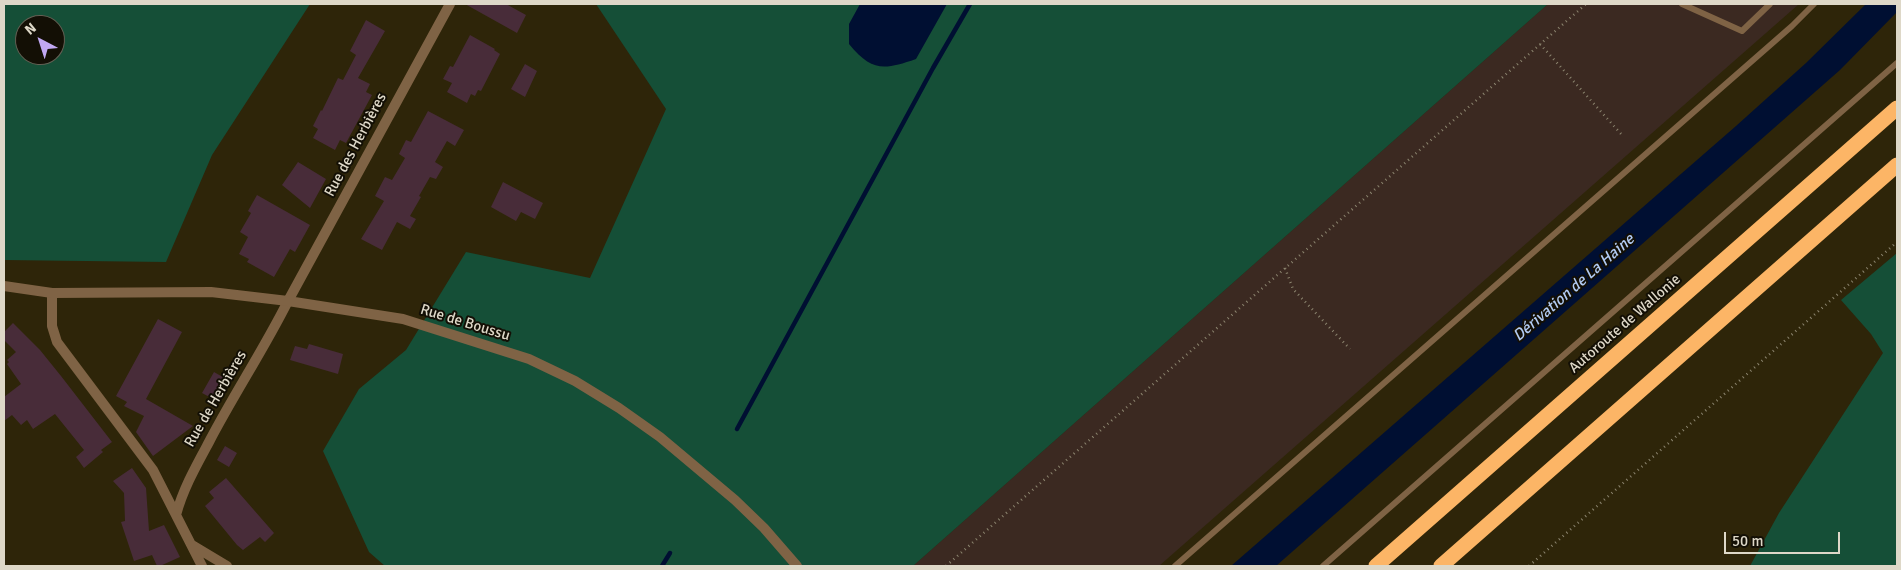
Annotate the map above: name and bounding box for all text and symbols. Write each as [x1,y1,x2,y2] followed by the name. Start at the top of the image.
[15,15,65,65] north arrow
[21,19,40,39] text: N
[321,90,391,200] street label: Rue des Herbières
[1509,230,1639,346] water label: Dérivation de La Haine
[1566,271,1684,377] street label: Autoroute de Wallonie
[418,301,512,345] street label: Rue de Boussu
[181,348,251,450] street label: Rue de Herbières
[1726,522,1842,554] scale bar
[1732,532,1763,550] text: 50 m

